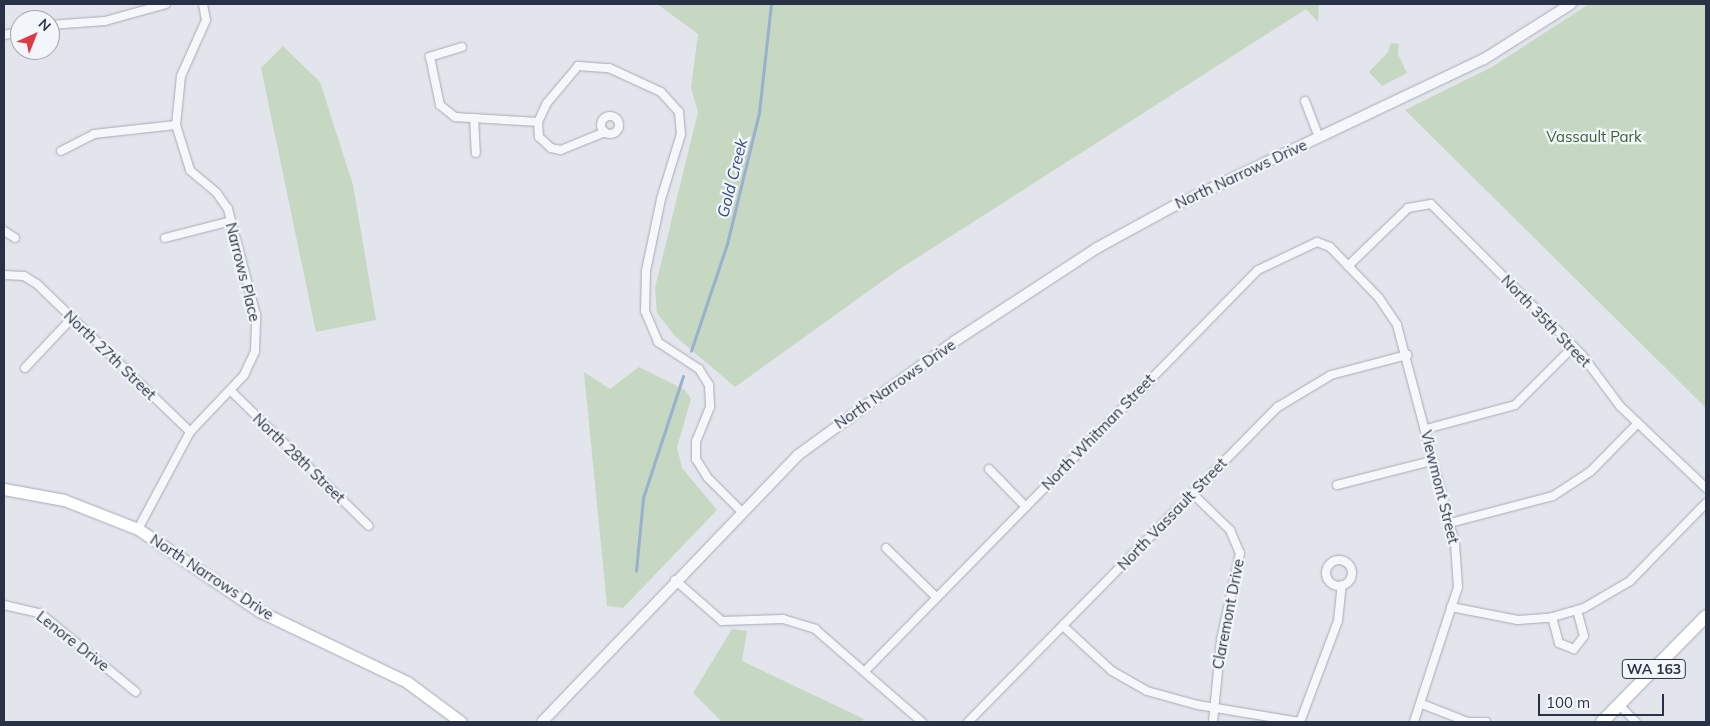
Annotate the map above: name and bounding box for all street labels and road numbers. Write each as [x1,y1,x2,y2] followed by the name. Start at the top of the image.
[1172,136,1310,212] street label: North Narrows Drive
[222,221,264,323] street label: Narrows Place
[1497,271,1595,371] street label: North 35th Street
[60,306,160,404] street label: North 27th Street
[831,335,959,433] street label: North Narrows Drive
[1038,370,1158,494] street label: North Whitman Street
[249,409,349,507] street label: North 28th Street
[1417,428,1463,546] street label: Viewmont Street
[1114,454,1230,574] street label: North Vassault Street
[147,530,277,624] street label: North Narrows Drive
[1208,557,1248,671] street label: Claremont Drive
[33,607,113,675] street label: Lenore Drive
[1622,658,1686,681] road number: WA 163

